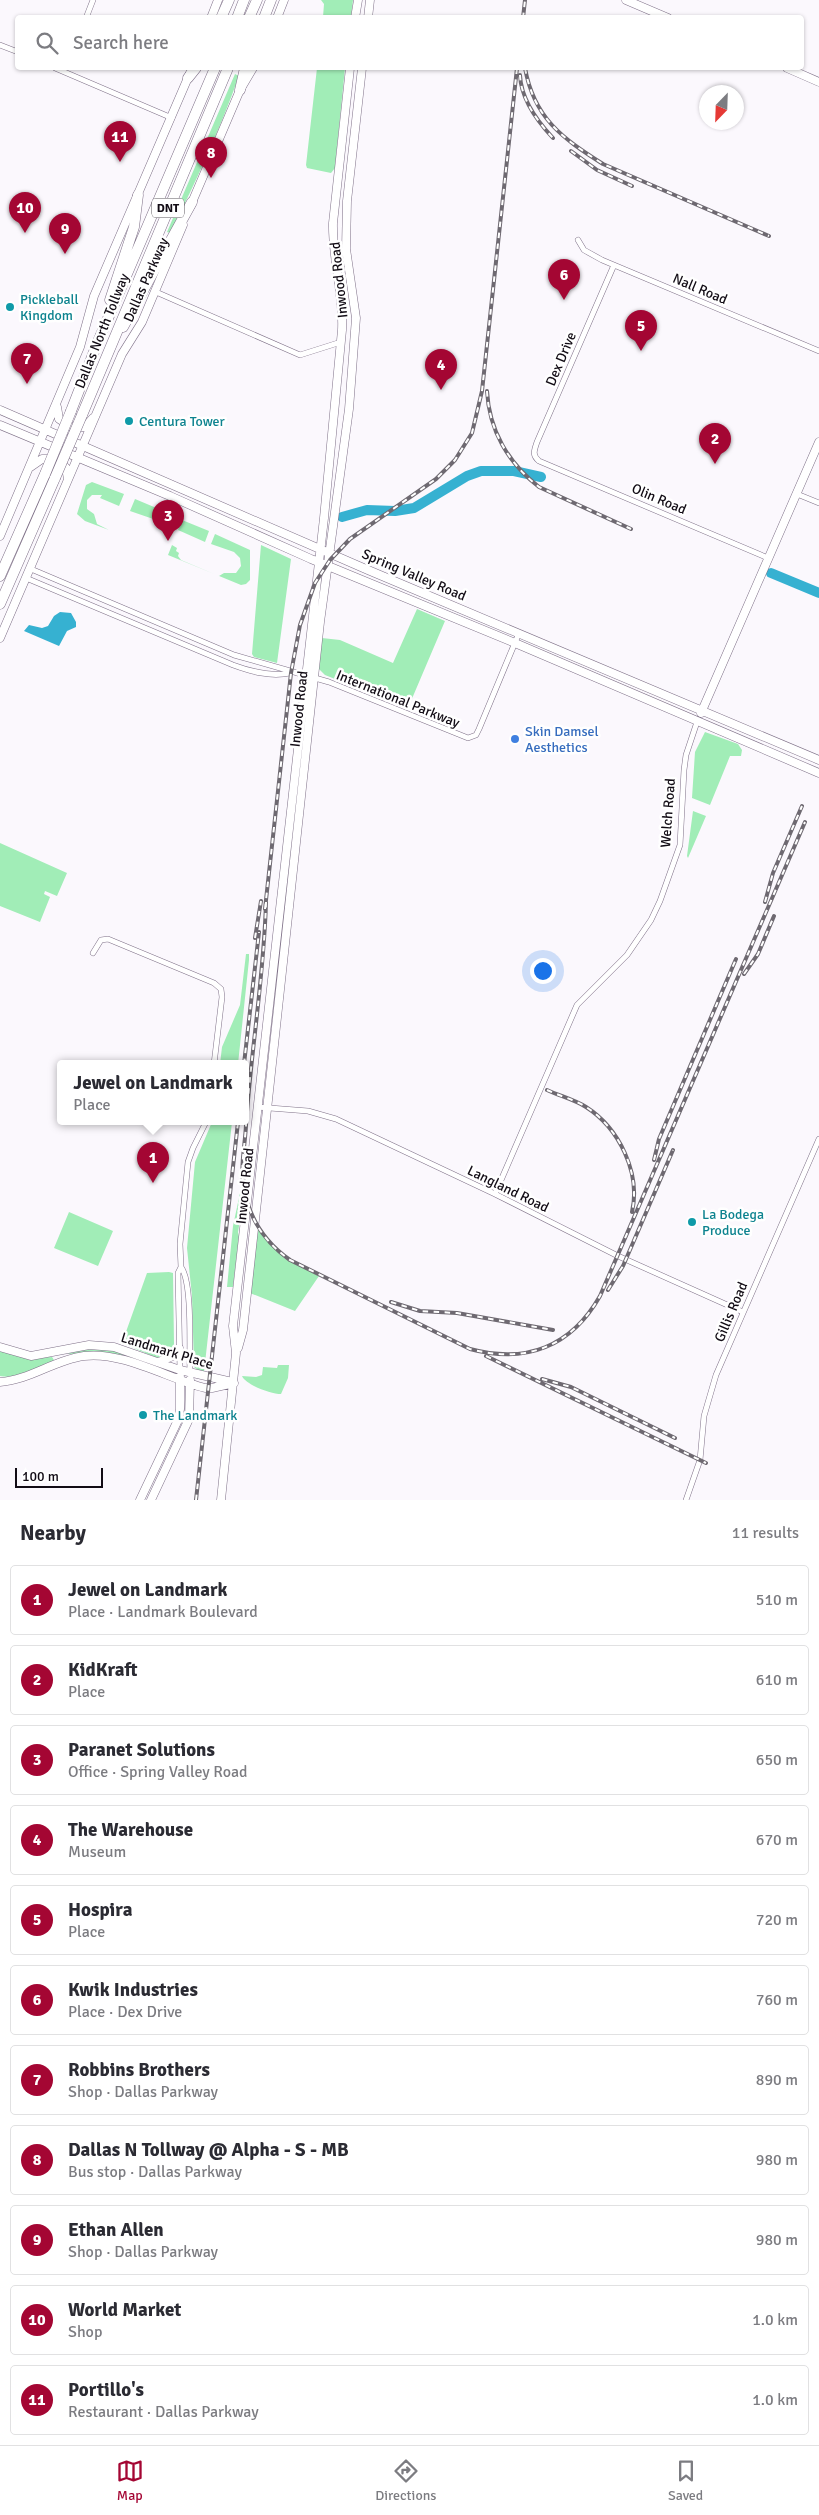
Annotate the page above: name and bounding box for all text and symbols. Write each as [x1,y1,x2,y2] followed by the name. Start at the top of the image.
[15,15,804,70] search box
[33,29,61,57] icon: search
[73,31,169,55] text: Search here
[699,85,744,130] north arrow
[104,121,136,162] pin: 11
[195,137,227,178] pin: 8
[9,192,41,233] pin: 10
[152,198,184,218] road number: DNT
[49,213,81,254] pin: 9
[120,235,172,325] street label: Dallas Parkway
[327,241,351,319] street label: Inwood Road
[548,259,580,300] pin: 6
[670,270,730,308] street label: Nall Road
[71,271,133,391] street label: Dallas North Tollway
[20,291,79,324] place label: Pickleball Kingdom
[4,301,16,313] marker: Pickleball Kingdom
[625,310,657,351] pin: 5
[542,329,580,389] street label: Dex Drive
[11,343,43,384] pin: 7
[425,349,457,390] pin: 4
[139,413,226,430] place label: Centura Tower
[123,415,135,427] marker: Centura Tower
[699,423,731,464] pin: 2
[629,480,689,518] street label: Olin Road
[152,500,184,541] pin: 3
[359,545,469,605] street label: Spring Valley Road
[334,666,463,732] street label: International Parkway
[287,670,311,748] street label: Inwood Road
[525,723,599,756] place label: Skin Damsel Aesthetics
[509,733,521,745] marker: Skin Damsel Aesthetics
[657,778,679,848] street label: Welch Road
[530,958,556,984] your location
[57,1060,249,1125] popup
[73,1071,233,1095] text: Jewel on Landmark
[73,1095,111,1115] text: Place
[137,1142,169,1183] pin: 1
[233,1147,257,1225] street label: Inwood Road
[464,1162,552,1216] street label: Langland Road
[702,1206,764,1239] place label: La Bodega Produce
[686,1216,698,1228] marker: La Bodega Produce
[711,1279,751,1345] street label: Gillis Road
[119,1329,215,1373] street label: Landmark Place
[153,1407,237,1424] place label: The Landmark
[137,1409,149,1421] marker: The Landmark
[15,1465,102,1488] scale bar
[22,1468,59,1485] text: 100 m
[20,1520,86,1546] text: Nearby
[732,1523,799,1543] text: 11 results
[68,1578,227,1602] text: Jewel on Landmark
[33,1590,41,1610] text: 1
[756,1590,798,1610] text: 510 m
[68,1602,258,1622] text: Place · Landmark Boulevard
[68,1658,138,1682] text: KidKraft
[33,1670,41,1690] text: 2
[756,1670,798,1690] text: 610 m
[68,1682,105,1702] text: Place
[68,1738,215,1762] text: Paranet Solutions
[33,1750,41,1770] text: 3
[756,1750,798,1770] text: 650 m
[68,1762,248,1782] text: Office · Spring Valley Road
[68,1818,193,1842] text: The Warehouse
[33,1830,41,1850] text: 4
[756,1830,798,1850] text: 670 m
[68,1842,126,1862] text: Museum
[68,1898,132,1922] text: Hospira
[33,1910,41,1930] text: 5
[756,1910,798,1930] text: 720 m
[68,1922,105,1942] text: Place
[68,1978,198,2002] text: Kwik Industries
[33,1990,41,2010] text: 6
[756,1990,798,2010] text: 760 m
[68,2002,182,2022] text: Place · Dex Drive
[68,2058,210,2082] text: Robbins Brothers
[33,2070,41,2090] text: 7
[756,2070,798,2090] text: 890 m
[68,2082,218,2102] text: Shop · Dallas Parkway
[68,2138,349,2162] text: Dallas N Tollway @ Alpha - S - MB
[33,2150,41,2170] text: 8
[756,2150,798,2170] text: 980 m
[68,2162,242,2182] text: Bus stop · Dallas Parkway
[68,2218,164,2242] text: Ethan Allen
[33,2230,41,2250] text: 9
[756,2230,798,2250] text: 980 m
[68,2242,218,2262] text: Shop · Dallas Parkway
[68,2298,181,2322] text: World Market
[28,2310,46,2330] text: 10
[752,2310,798,2330] text: 1.0 km
[68,2322,102,2342] text: Shop
[68,2378,144,2402] text: Portillo's
[28,2390,46,2410] text: 11
[752,2390,798,2410] text: 1.0 km
[68,2402,259,2422] text: Restaurant · Dallas Parkway
[116,2457,144,2504] tab: Map
[375,2457,436,2504] tab: Directions
[668,2457,703,2504] tab: Saved

